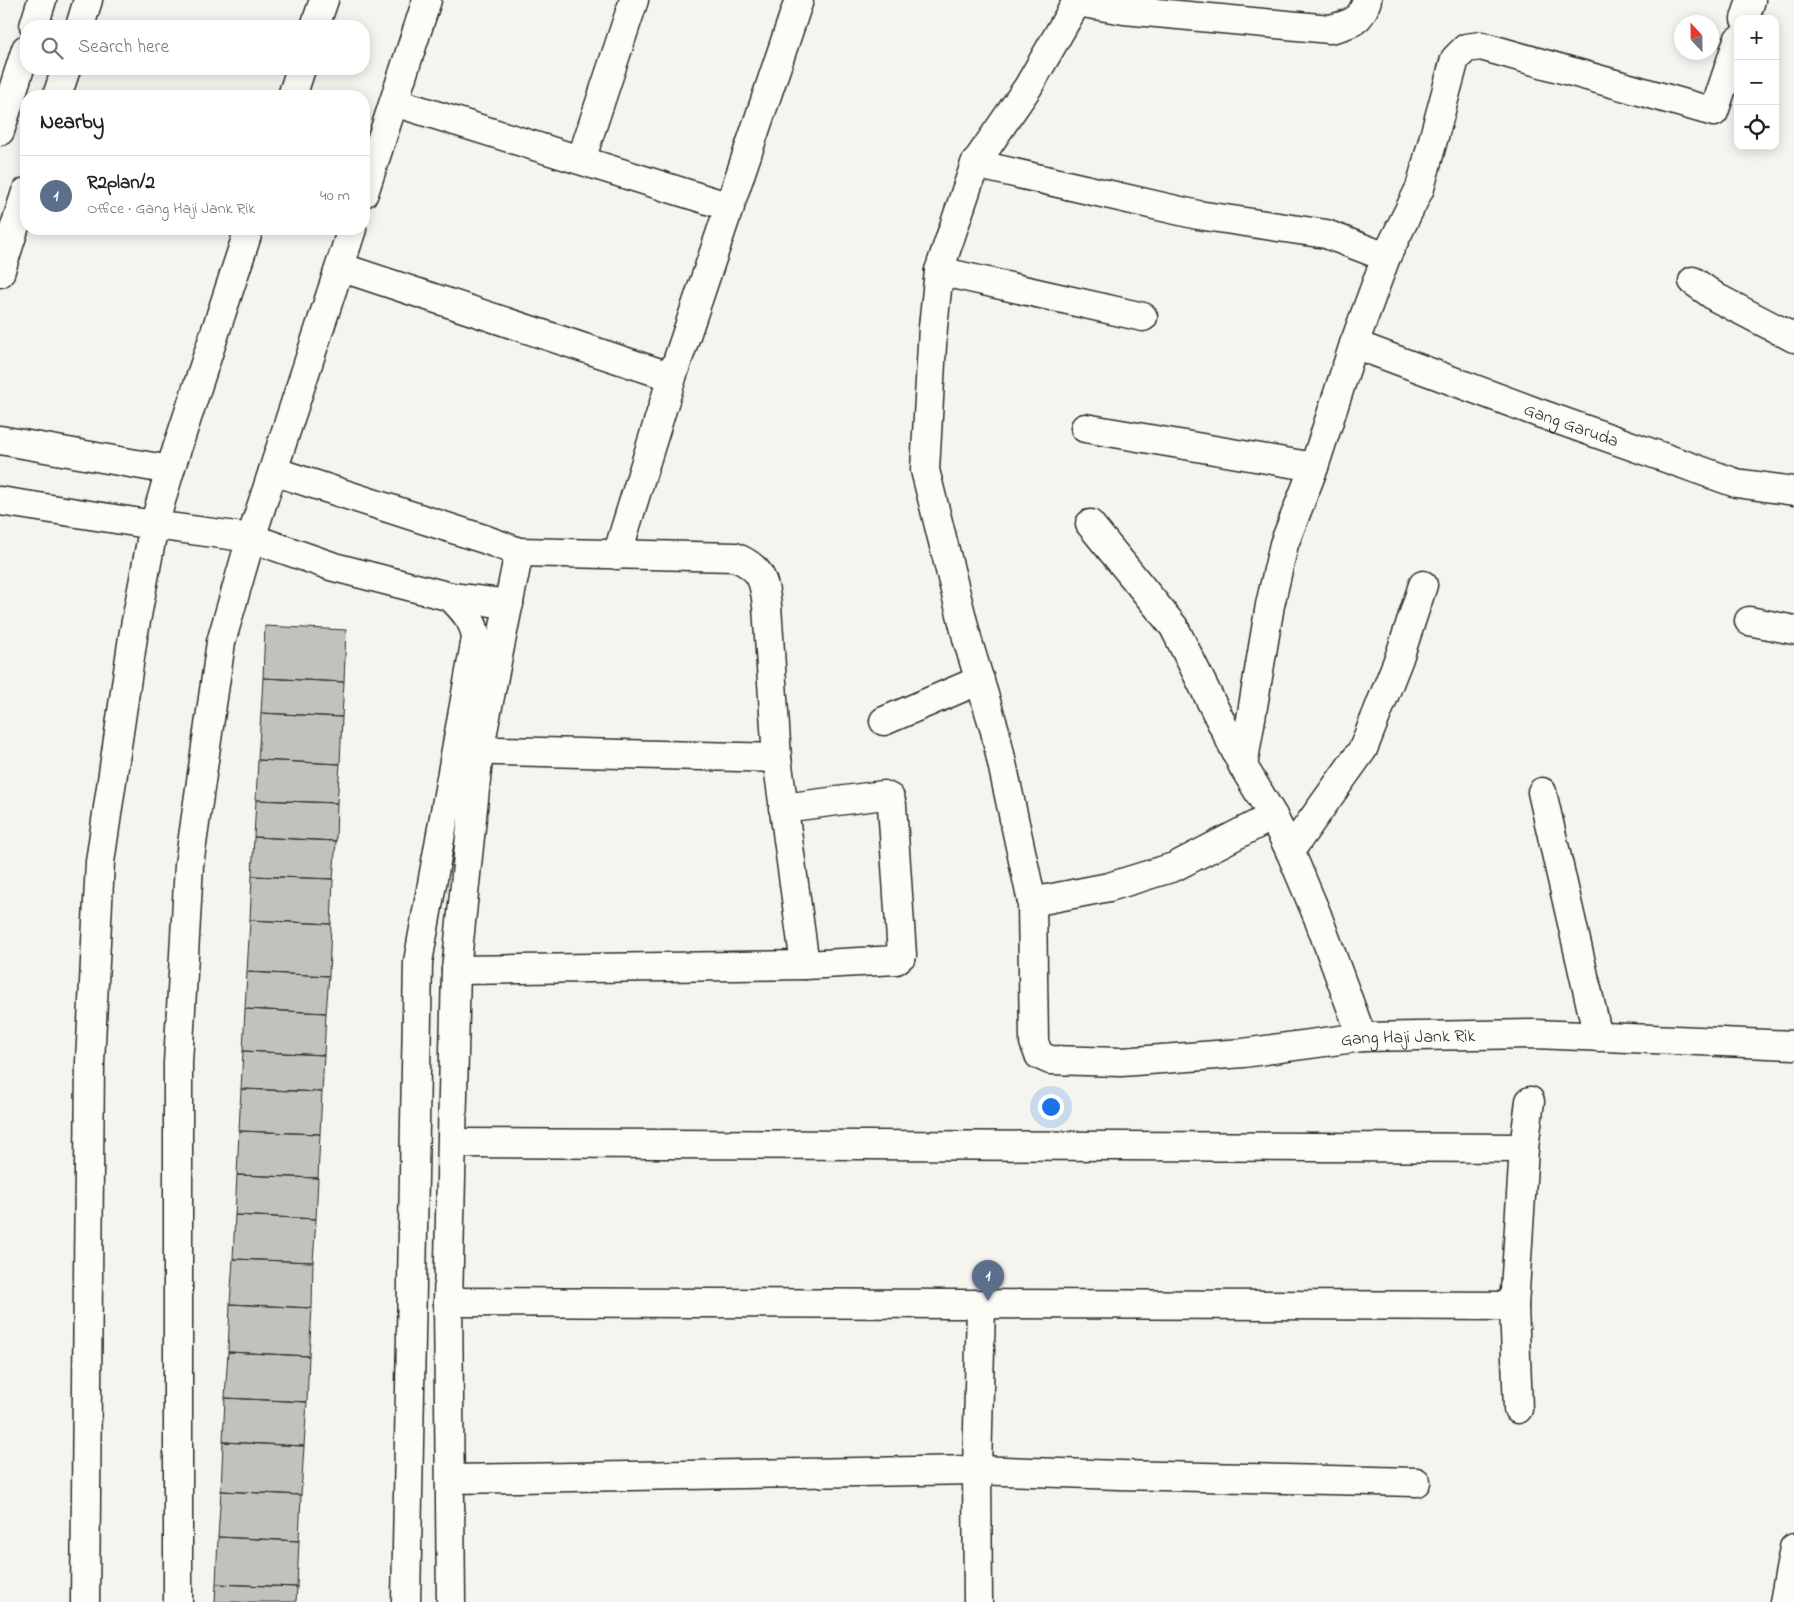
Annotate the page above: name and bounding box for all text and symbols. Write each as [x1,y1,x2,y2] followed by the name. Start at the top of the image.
[1674,15,1719,60] north arrow
[1734,15,1779,150] map controls
[1734,15,1779,60] button: +
[20,20,370,75] search box
[38,34,66,62] icon: search
[78,34,169,61] text: Search here
[1734,60,1779,105] button: −
[1734,105,1779,150] button: locate
[40,108,104,138] text: Nearby
[87,170,155,197] text: R2plan/2
[53,184,59,208] text: 1
[320,184,350,208] text: 40 m
[87,197,255,221] text: Office · Gang Haji Jank Rik
[1520,398,1622,455] street label: Gang Garuda
[1339,1024,1476,1055] street label: Gang Haji Jank Rik
[1038,1094,1064,1120] your location
[972,1260,1004,1301] pin: 1

